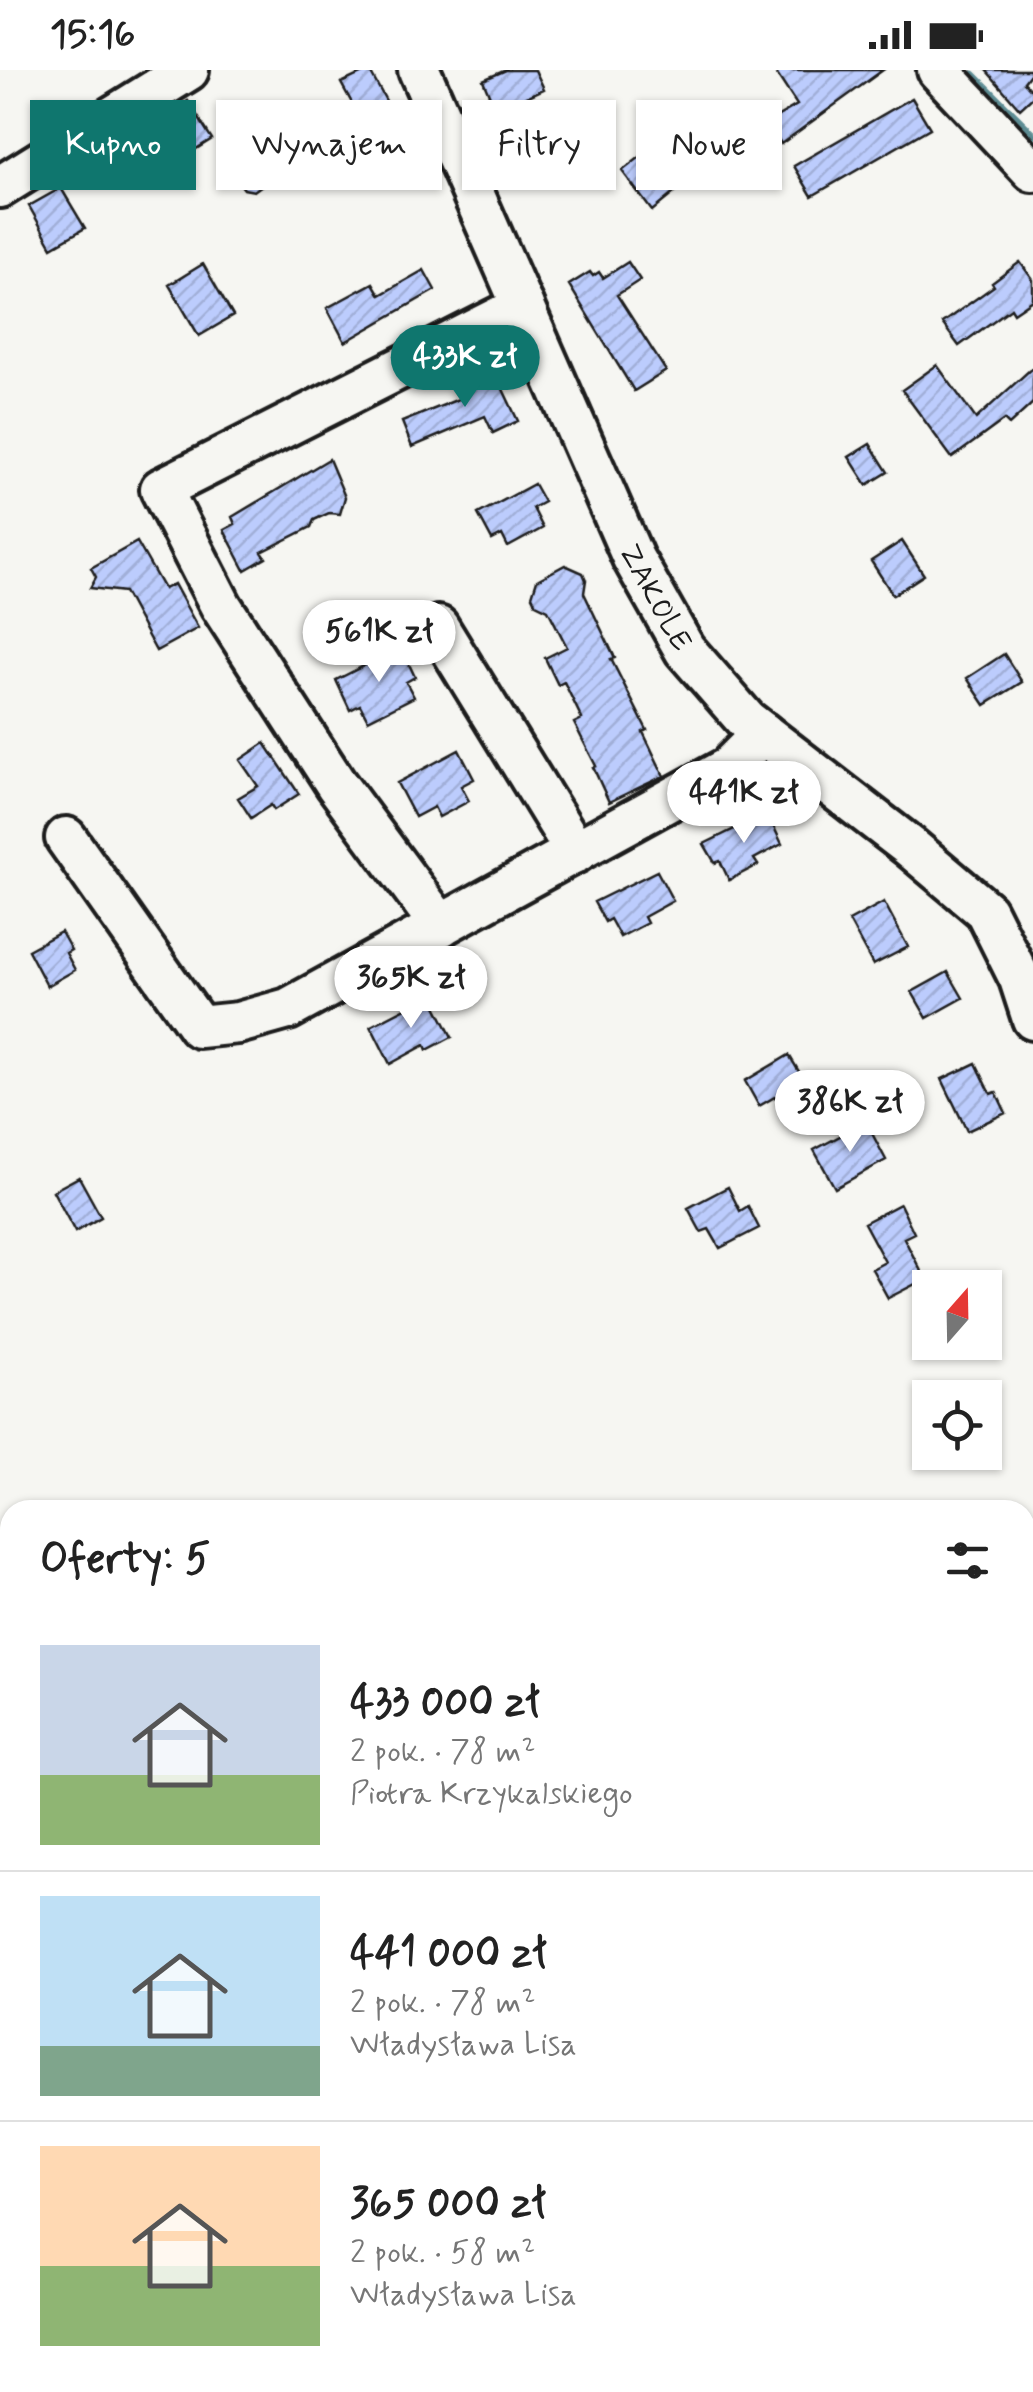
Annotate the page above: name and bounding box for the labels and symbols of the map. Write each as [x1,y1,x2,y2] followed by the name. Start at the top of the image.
[373,325,557,410] pin: 433K zł
[610,538,701,658] street label: ZAKOLE
[287,600,471,685] pin: 561K zł
[652,761,836,846] pin: 441K zł
[319,946,503,1031] pin: 365K zł
[758,1070,942,1155] pin: 386K zł
[912,1270,1002,1360] north arrow

